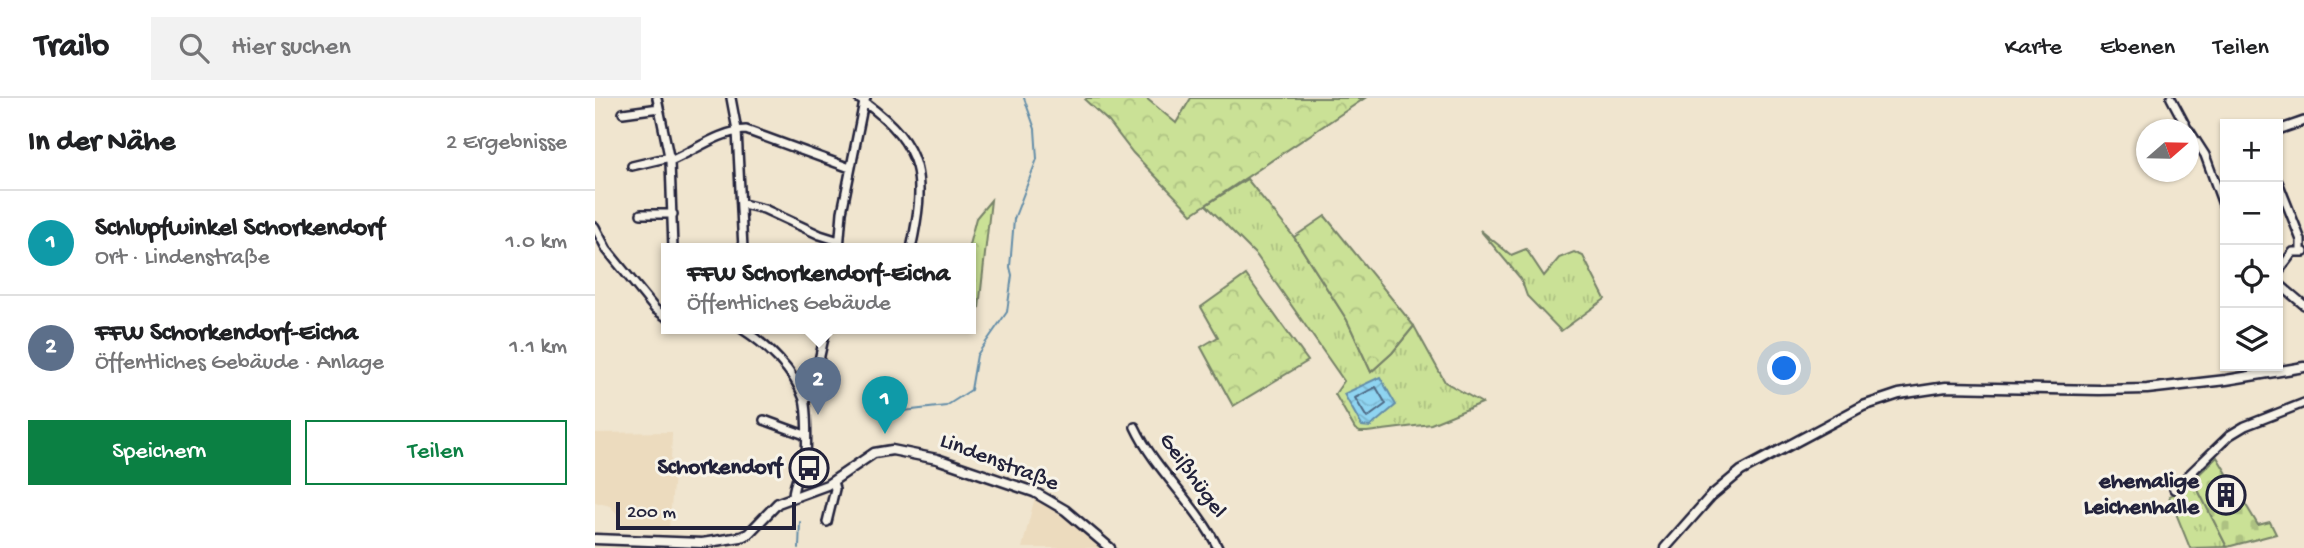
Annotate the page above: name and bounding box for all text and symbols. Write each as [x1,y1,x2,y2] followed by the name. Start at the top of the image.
[151,17,641,80] search box
[35,29,109,67] text: Trailo
[175,29,213,67] icon: search
[231,33,351,64] text: Hier suchen
[2005,34,2062,63] text: Karte
[2100,34,2175,63] text: Ebenen
[2213,34,2269,63] text: Teilen
[2136,119,2199,182] north arrow
[2220,119,2283,371] map controls
[2220,119,2283,182] button: +
[28,126,175,161] text: In der Nähe
[446,130,567,157] text: 2 Ergebnisse
[2220,182,2283,245] button: −
[95,214,384,245] text: Schlupfwinkel Schorkendorf
[46,229,56,256] text: 1
[505,229,567,256] text: 1.0 km
[661,243,976,334] popup
[95,245,270,272] text: Ort · Lindenstraße
[2220,245,2283,308] button: locate
[687,260,950,291] text: FFW Schorkendorf-Eicha
[687,291,891,318] text: Öffentliches Gebäude
[2220,308,2283,371] button: layers
[95,319,358,350] text: FFW Schorkendorf-Eicha
[45,334,57,361] text: 2
[509,334,567,361] text: 1.1 km
[95,350,384,377] text: Öffentliches Gebäude · Anlage
[1767,351,1801,385] your location
[795,357,841,415] pin: 2
[862,376,908,434] pin: 1
[28,420,291,485] button: Speichern
[305,420,567,485] button: Teilen
[936,428,1063,498] street label: Lindenstraße
[1152,428,1232,524] street label: Geißhügel
[788,447,830,489] bus stop icon: Schorkendorf
[657,455,784,482] place label: Schorkendorf
[2084,469,2200,522] place label: ehemalige Leichenhalle
[2205,474,2247,516] building icon: ehemalige Leichenhalle
[616,499,796,531] scale bar
[627,502,676,525] text: 200 m

